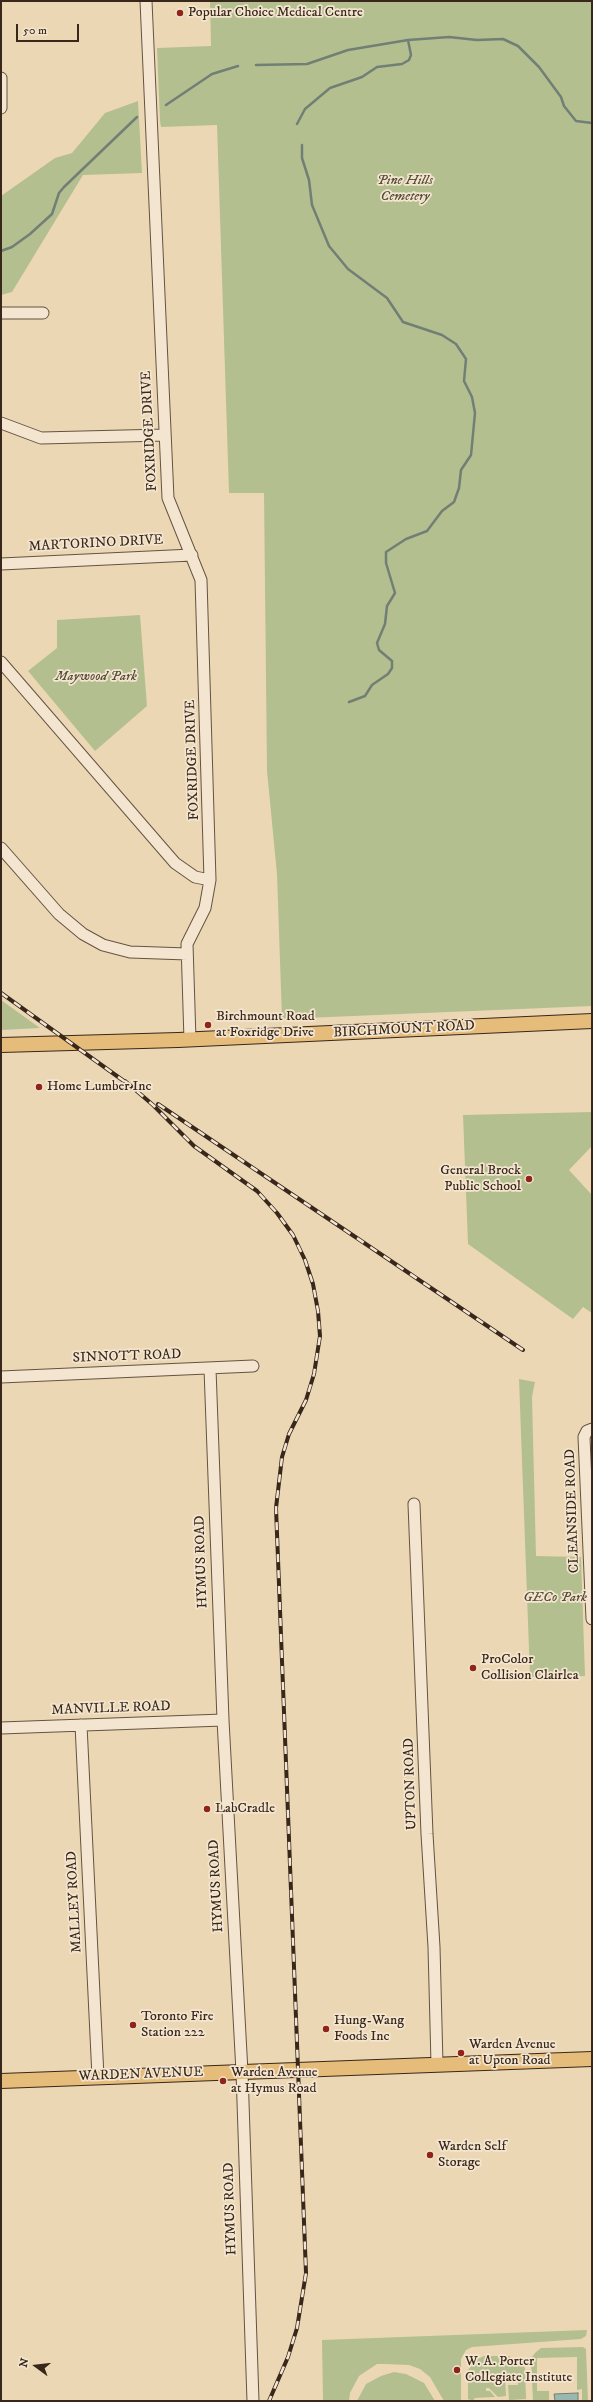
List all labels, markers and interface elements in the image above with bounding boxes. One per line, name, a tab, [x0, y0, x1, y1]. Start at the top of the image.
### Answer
place label: Popular Choice Medical Centre	[188, 5, 363, 21]
marker: Popular Choice Medical Centre	[175, 8, 185, 18]
scale bar	[18, 16, 81, 42]
text: 50 m	[23, 23, 47, 38]
park label: Pine Hills Cemetery	[377, 173, 433, 206]
street label: FOXRIDGE DRIVE	[138, 370, 162, 492]
street label: MARTORINO DRIVE	[28, 532, 164, 556]
park label: Maywood Park	[55, 669, 137, 685]
street label: FOXRIDGE DRIVE	[182, 699, 204, 821]
place label: Birchmount Road at Foxridge Drive	[216, 1009, 315, 1042]
street label: BIRCHMOUNT ROAD	[333, 1018, 475, 1042]
marker: Birchmount Road at Foxridge Drive	[203, 1020, 213, 1030]
place label: Home Lumber Inc	[47, 1079, 152, 1095]
marker: Home Lumber Inc	[34, 1082, 44, 1092]
place label: General Brock Public School	[440, 1163, 521, 1196]
marker: General Brock Public School	[524, 1174, 534, 1184]
street label: SINNOTT ROAD	[72, 1347, 182, 1367]
street label: CLEANSIDE ROAD	[562, 1449, 584, 1573]
street label: HYMUS ROAD	[192, 1515, 212, 1609]
park label: GECo Park	[523, 1590, 587, 1606]
place label: ProColor Collision Clairlea	[481, 1652, 579, 1684]
marker: ProColor Collision Clairlea	[468, 1663, 478, 1673]
street label: MANVILLE ROAD	[51, 1699, 171, 1719]
street label: UPTON ROAD	[401, 1738, 421, 1830]
place label: LabCradle	[215, 1801, 275, 1817]
marker: LabCradle	[202, 1804, 212, 1814]
street label: HYMUS ROAD	[206, 1839, 228, 1933]
street label: MALLEY ROAD	[64, 1851, 86, 1953]
place label: Toronto Fire Station 222	[141, 2009, 214, 2042]
place label: Hung-Wang Foods Inc	[334, 2013, 404, 2046]
marker: Toronto Fire Station 222	[128, 2020, 138, 2030]
marker: Hung-Wang Foods Inc	[321, 2024, 331, 2034]
place label: Warden Avenue at Upton Road	[469, 2037, 556, 2070]
marker: Warden Avenue at Upton Road	[456, 2048, 466, 2058]
street label: WARDEN AVENUE	[78, 2064, 204, 2086]
place label: Warden Avenue at Hymus Road	[231, 2065, 318, 2098]
marker: Warden Avenue at Hymus Road	[218, 2076, 228, 2086]
place label: Warden Self Storage	[438, 2139, 506, 2172]
marker: Warden Self Storage	[425, 2150, 435, 2160]
street label: HYMUS ROAD	[221, 2162, 241, 2256]
north arrow	[16, 2346, 56, 2386]
place label: W. A. Porter Collegiate Institute	[465, 2354, 572, 2386]
text: N	[16, 2357, 32, 2369]
marker: W. A. Porter Collegiate Institute	[452, 2365, 462, 2375]

